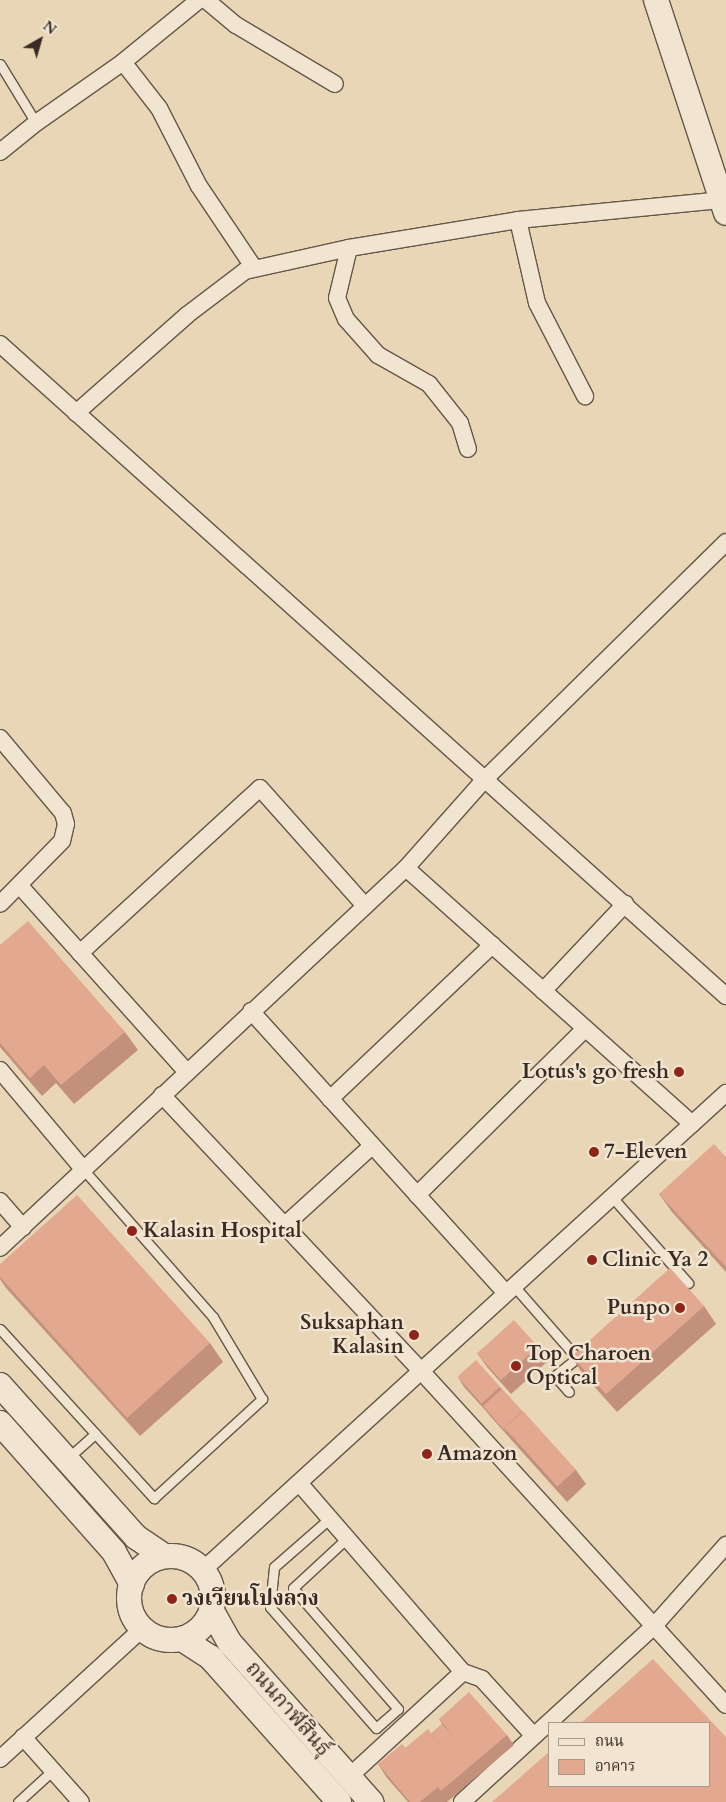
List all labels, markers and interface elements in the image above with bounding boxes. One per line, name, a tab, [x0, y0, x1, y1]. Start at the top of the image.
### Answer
north arrow	[15, 15, 65, 65]
text: N	[39, 17, 60, 39]
place label: Lotus's go fresh	[522, 1059, 669, 1085]
marker: Lotus's go fresh	[673, 1066, 685, 1078]
place label: 7-Eleven	[604, 1139, 688, 1165]
marker: 7-Eleven	[588, 1146, 600, 1158]
place label: Kalasin Hospital	[143, 1218, 302, 1244]
marker: Kalasin Hospital	[125, 1224, 139, 1238]
place label: Clinic Ya 2	[602, 1247, 708, 1273]
marker: Clinic Ya 2	[586, 1254, 598, 1266]
place label: Punpo	[607, 1295, 670, 1321]
marker: Punpo	[674, 1302, 686, 1314]
place label: Suksaphan Kalasin	[300, 1310, 404, 1360]
marker: Suksaphan Kalasin	[408, 1329, 420, 1341]
place label: Top Charoen Optical	[526, 1341, 651, 1391]
marker: Top Charoen Optical	[510, 1360, 522, 1372]
place label: Amazon	[437, 1441, 518, 1467]
marker: Amazon	[421, 1448, 433, 1460]
place label: วงเวียนโปงลาง	[182, 1586, 319, 1612]
marker: วงเวียนโปงลาง	[166, 1593, 178, 1605]
street label: ถนนกาฬสินธุ์	[240, 1656, 336, 1762]
legend	[548, 1722, 711, 1787]
text: ถนน	[595, 1731, 624, 1751]
text: อาคาร	[595, 1756, 635, 1776]

